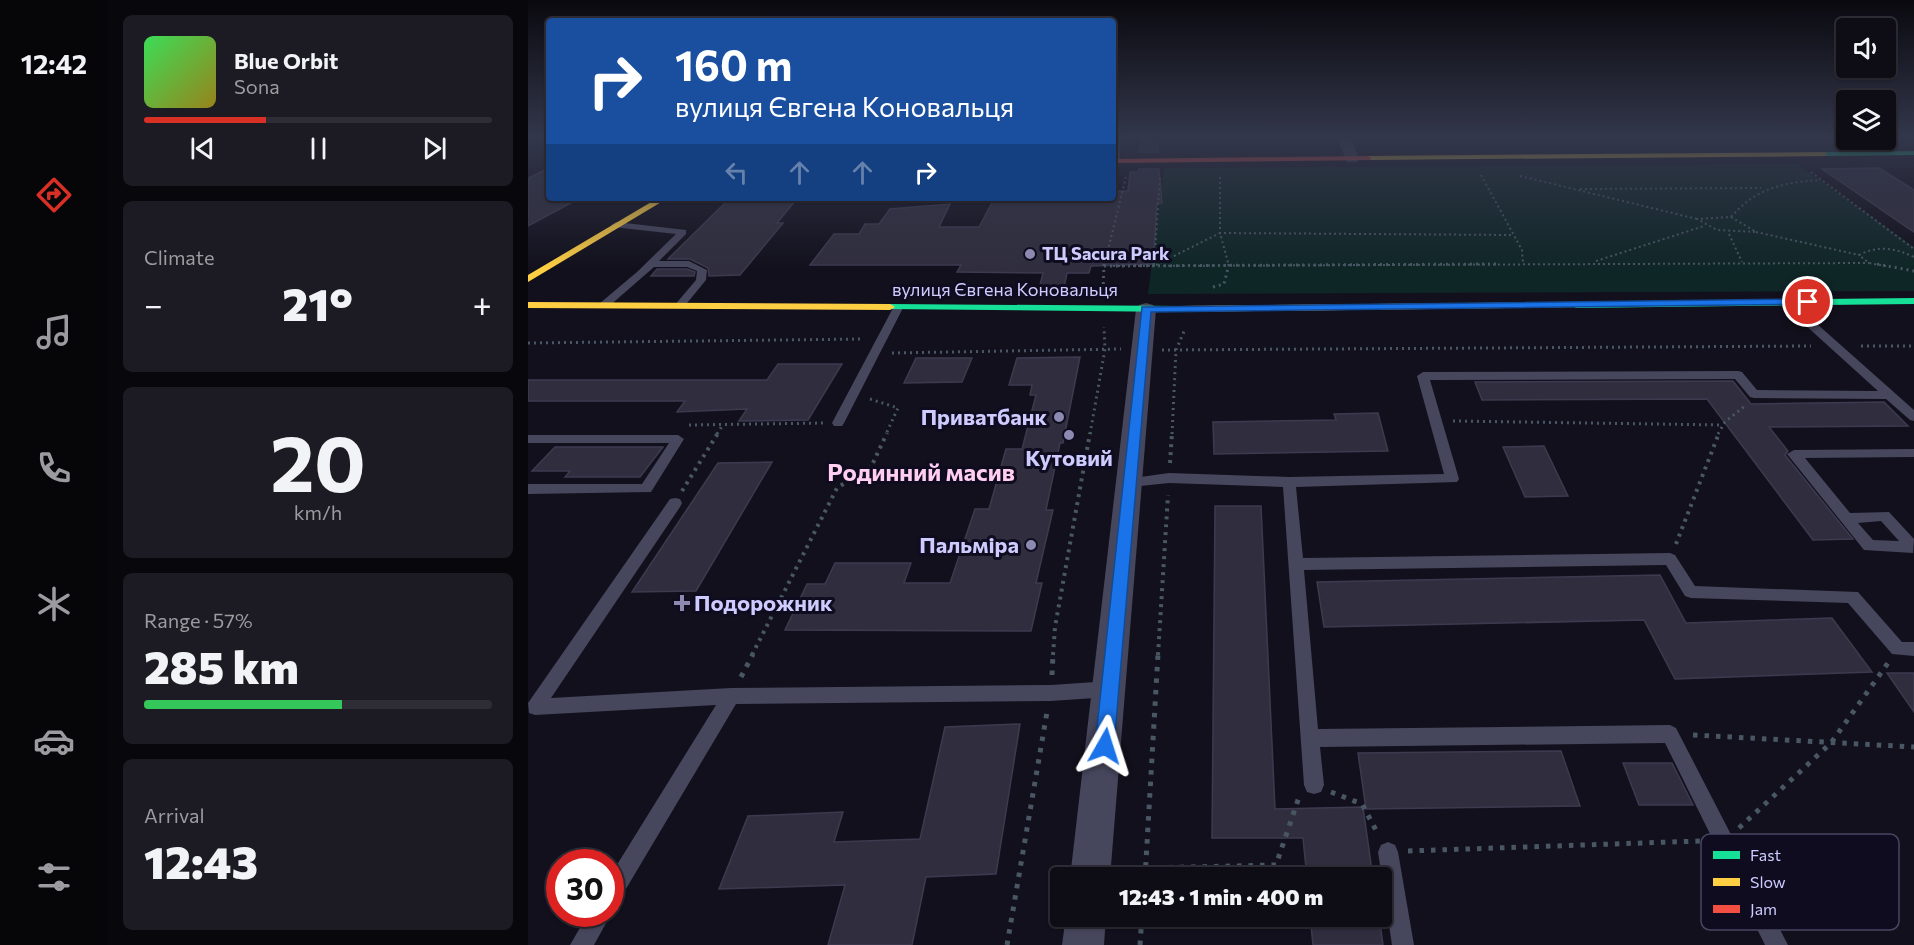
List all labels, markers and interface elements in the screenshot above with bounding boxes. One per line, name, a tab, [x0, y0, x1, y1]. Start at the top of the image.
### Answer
map controls	[1836, 18, 1896, 150]
button: sound	[1836, 18, 1896, 78]
text: 160 m	[675, 38, 793, 90]
icon: right	[576, 42, 654, 120]
text: 12:42	[21, 47, 87, 80]
text: Blue Orbit	[234, 47, 338, 74]
text: Sona	[234, 74, 280, 98]
text: вулиця Євгена Коновальця	[675, 90, 1014, 123]
button: layers	[1836, 90, 1896, 150]
icon: previous	[186, 132, 219, 165]
icon: pause	[302, 132, 335, 165]
icon: next	[418, 132, 451, 165]
icon: left	[720, 156, 753, 189]
icon: ahead	[783, 156, 816, 189]
icon: ahead	[846, 156, 879, 189]
icon: right	[909, 156, 942, 189]
icon: directions	[33, 174, 75, 216]
place label: ТЦ Sacura Park	[1042, 242, 1170, 264]
text: Climate	[144, 245, 214, 269]
marker: ТЦ Sacura Park	[1023, 247, 1037, 261]
text: 21°	[282, 275, 353, 330]
pin	[1782, 276, 1833, 327]
street label: вулиця Євгена Коновальця	[892, 278, 1118, 300]
text: −	[144, 283, 163, 324]
text: +	[473, 283, 492, 324]
icon: arrive	[1791, 285, 1824, 318]
icon: music	[33, 311, 75, 353]
place label: Приватбанк	[921, 403, 1047, 430]
marker: Приватбанк	[1052, 410, 1066, 424]
text: 20	[270, 413, 366, 508]
marker: Кутовий	[1062, 428, 1076, 442]
place label: Кутовий	[1025, 444, 1113, 471]
icon: phone	[33, 447, 75, 489]
district label: Родинний масив	[827, 457, 1015, 486]
text: km/h	[294, 500, 342, 524]
place label: Пальміра	[919, 531, 1019, 558]
marker: Пальміра	[1024, 538, 1038, 552]
icon: climate	[33, 583, 75, 625]
place label: Подорожник	[694, 589, 833, 616]
marker: Подорожник	[675, 596, 689, 610]
text: Range · 57%	[144, 608, 253, 632]
text: 285 km	[144, 638, 299, 693]
position arrow	[1073, 714, 1137, 778]
icon: car	[33, 720, 75, 762]
text: Arrival	[144, 803, 205, 827]
text: 12:43	[144, 833, 258, 888]
legend	[1701, 834, 1899, 930]
text: Fast	[1750, 845, 1781, 864]
speed limit sign: 30	[546, 849, 624, 927]
icon: filters	[33, 856, 75, 898]
text: Slow	[1750, 872, 1786, 891]
text: 12:43 · 1 min · 400 m	[1119, 883, 1323, 910]
text: Jam	[1750, 899, 1777, 918]

